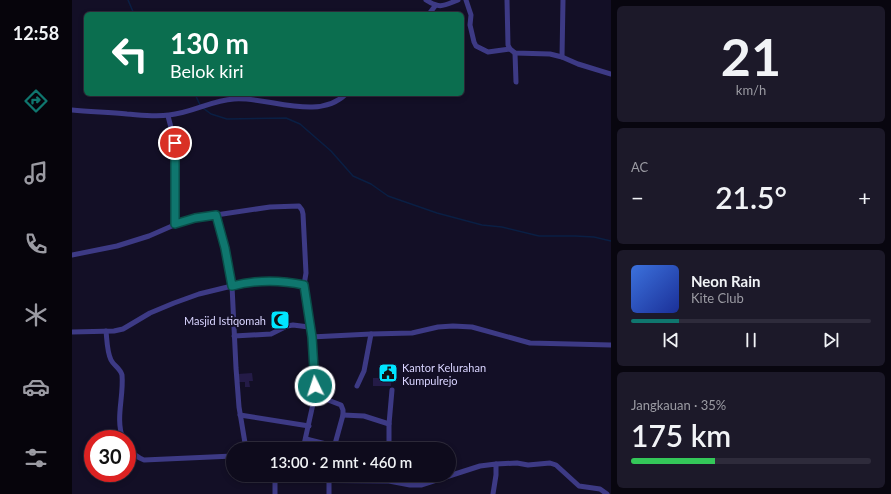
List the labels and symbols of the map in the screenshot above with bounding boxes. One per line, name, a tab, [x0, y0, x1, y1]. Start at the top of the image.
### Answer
pin	[158, 126, 192, 160]
mosque icon: Masjid Istiqomah	[269, 309, 291, 331]
place label: Masjid Istiqomah	[184, 314, 266, 327]
place label: Kantor Kelurahan Kumpulrejo	[402, 361, 486, 387]
public building icon: Kantor Kelurahan Kumpulrejo	[377, 362, 399, 384]
position arrow	[294, 365, 336, 407]
speed limit sign: 30	[84, 430, 136, 482]

